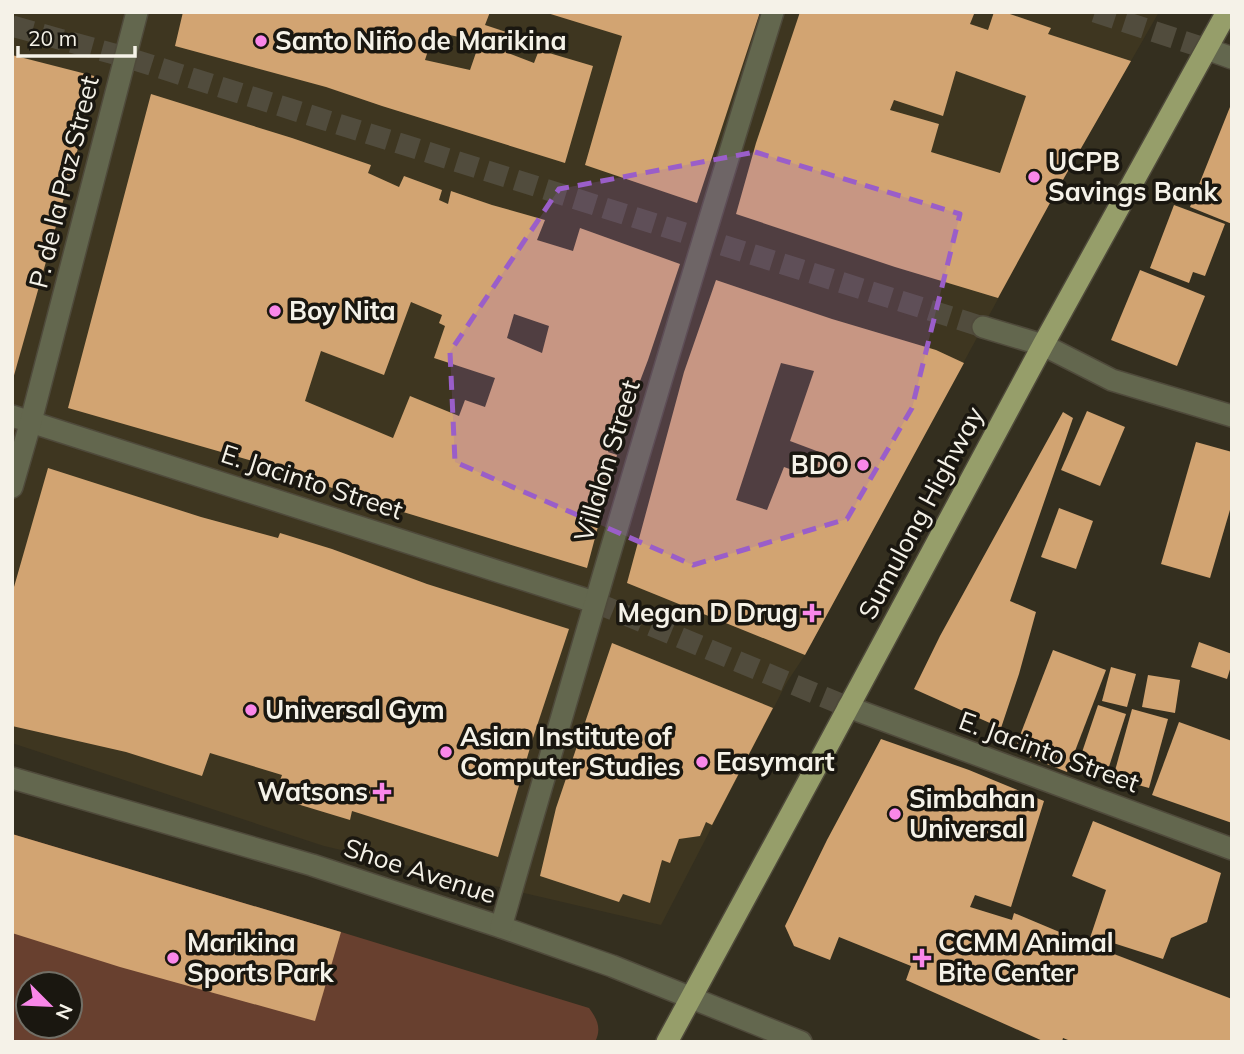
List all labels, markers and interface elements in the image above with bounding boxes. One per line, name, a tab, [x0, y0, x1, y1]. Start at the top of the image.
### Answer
scale bar	[18, 14, 135, 58]
place label: Santo Niño de Marikina	[275, 24, 567, 57]
text: 20 m	[28, 25, 77, 51]
marker: Santo Niño de Marikina	[253, 33, 269, 49]
street label: P. de la Paz Street	[21, 72, 106, 291]
place label: UCPB Savings Bank	[1048, 145, 1218, 208]
marker: UCPB Savings Bank	[1026, 169, 1042, 185]
place label: Boy Nita	[289, 294, 396, 327]
marker: Boy Nita	[267, 303, 283, 319]
street label: Villalon Street	[566, 376, 647, 546]
street label: Sumulong Highway	[851, 401, 991, 625]
street label: E. Jacinto Street	[217, 437, 407, 526]
place label: BDO	[791, 448, 849, 481]
marker: BDO	[855, 457, 871, 473]
place label: Megan D Drug	[617, 596, 798, 629]
marker: Megan D Drug	[804, 605, 820, 621]
place label: Universal Gym	[265, 693, 445, 726]
marker: Universal Gym	[243, 702, 259, 718]
street label: E. Jacinto Street	[955, 704, 1144, 799]
place label: Asian Institute of Computer Studies	[460, 720, 681, 783]
marker: Asian Institute of Computer Studies	[438, 744, 454, 760]
place label: Easymart	[716, 745, 835, 778]
marker: Easymart	[694, 754, 710, 770]
place label: Watsons	[257, 775, 368, 808]
place label: Simbahan Universal	[909, 782, 1036, 845]
marker: Watsons	[374, 784, 390, 800]
marker: Simbahan Universal	[887, 806, 903, 822]
street label: Shoe Avenue	[340, 830, 500, 911]
place label: Marikina Sports Park	[187, 926, 334, 989]
place label: CCMM Animal Bite Center	[938, 926, 1114, 989]
marker: CCMM Animal Bite Center	[912, 948, 932, 968]
marker: Marikina Sports Park	[165, 950, 181, 966]
north arrow	[14, 970, 84, 1040]
text: N	[51, 1000, 78, 1023]

